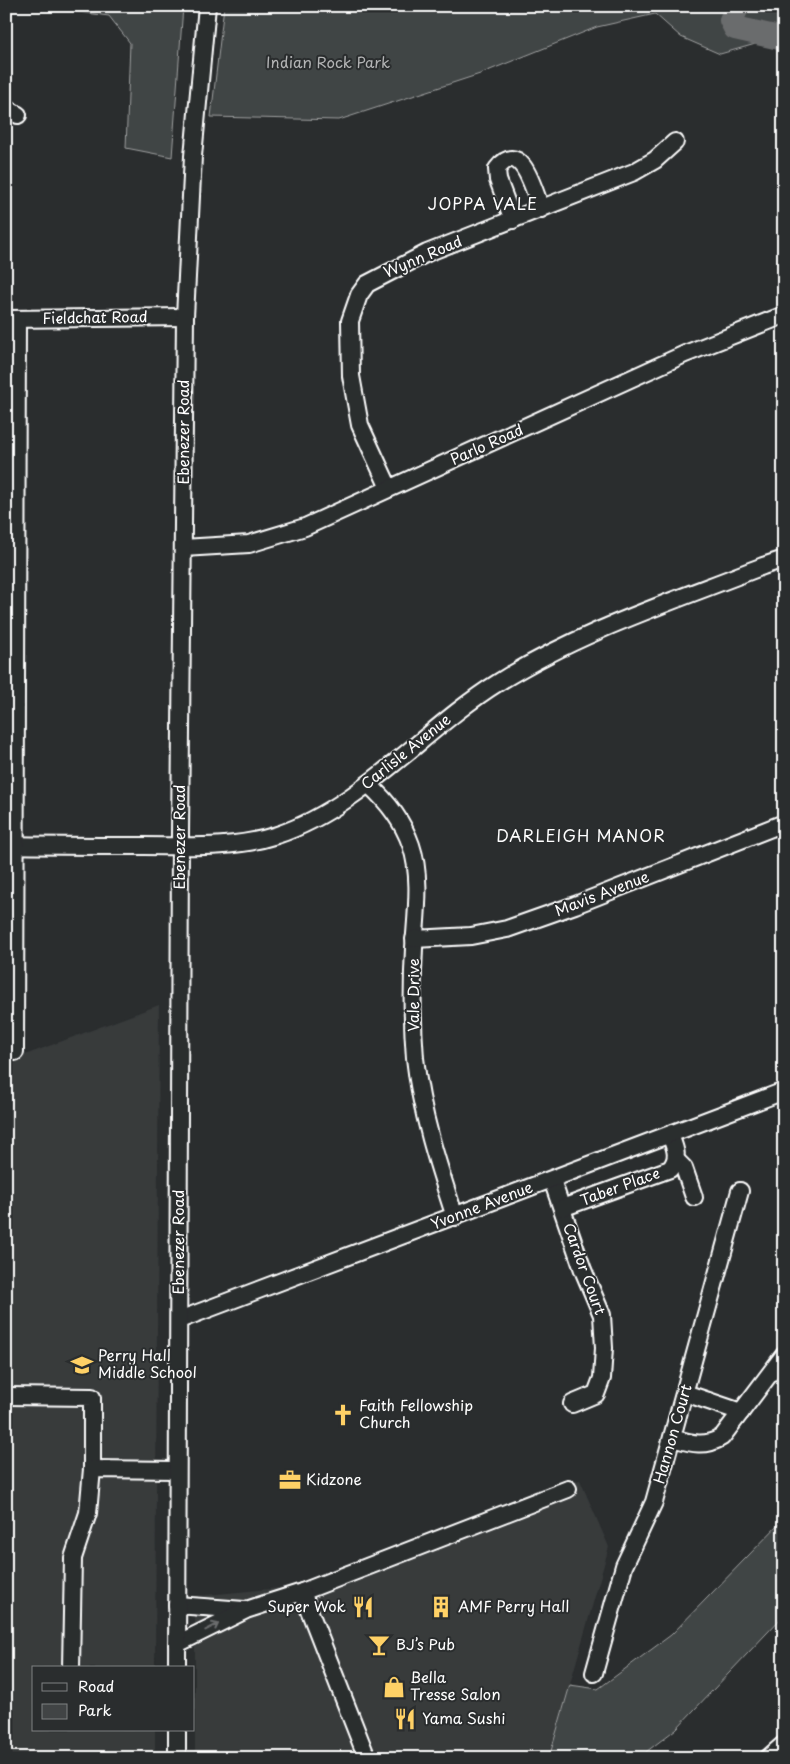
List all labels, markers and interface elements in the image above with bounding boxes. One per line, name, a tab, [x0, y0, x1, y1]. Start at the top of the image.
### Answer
park label: Indian Rock Park	[266, 50, 390, 73]
district label: JOPPA VALE	[428, 191, 538, 215]
street label: Wynn Road	[379, 229, 465, 283]
street label: Fieldchat Road	[42, 304, 148, 329]
street label: Ebenezer Road	[171, 379, 194, 485]
street label: Parlo Road	[446, 417, 527, 470]
street label: Carlisle Avenue	[355, 707, 455, 794]
street label: Ebenezer Road	[167, 784, 190, 890]
district label: DARLEIGH MANOR	[496, 823, 666, 847]
street label: Mavis Avenue	[551, 864, 652, 921]
street label: Vale Drive	[401, 958, 424, 1032]
street label: Taber Place	[577, 1161, 662, 1211]
street label: Yvonne Avenue	[427, 1175, 536, 1235]
street label: Ebenezer Road	[166, 1189, 189, 1295]
street label: Cardor Court	[558, 1219, 613, 1318]
place label: Perry Hall Middle School	[98, 1343, 197, 1383]
school or university icon: Perry Hall Middle School	[69, 1352, 95, 1378]
street label: Hannon Court	[646, 1381, 697, 1486]
place label: Faith Fellowship Church	[359, 1393, 473, 1433]
church icon: Faith Fellowship Church	[330, 1402, 356, 1428]
office icon: Kidzone	[277, 1467, 303, 1493]
place label: Kidzone	[306, 1467, 362, 1490]
place label: Super Wok	[268, 1594, 347, 1617]
restaurant icon: Super Wok	[350, 1594, 376, 1620]
building icon: AMF Perry Hall	[428, 1594, 454, 1620]
place label: AMF Perry Hall	[458, 1594, 569, 1617]
one-way arrow	[204, 1622, 219, 1632]
bar icon: BJ’s Pub	[366, 1632, 392, 1658]
place label: BJ’s Pub	[396, 1632, 455, 1655]
place label: Bella Tresse Salon	[410, 1665, 501, 1705]
legend	[32, 1666, 195, 1732]
text: Road	[78, 1674, 114, 1697]
shop icon: Bella Tresse Salon	[381, 1674, 407, 1700]
text: Park	[78, 1698, 112, 1721]
restaurant icon: Yama Sushi	[392, 1706, 418, 1732]
place label: Yama Sushi	[422, 1706, 505, 1729]

